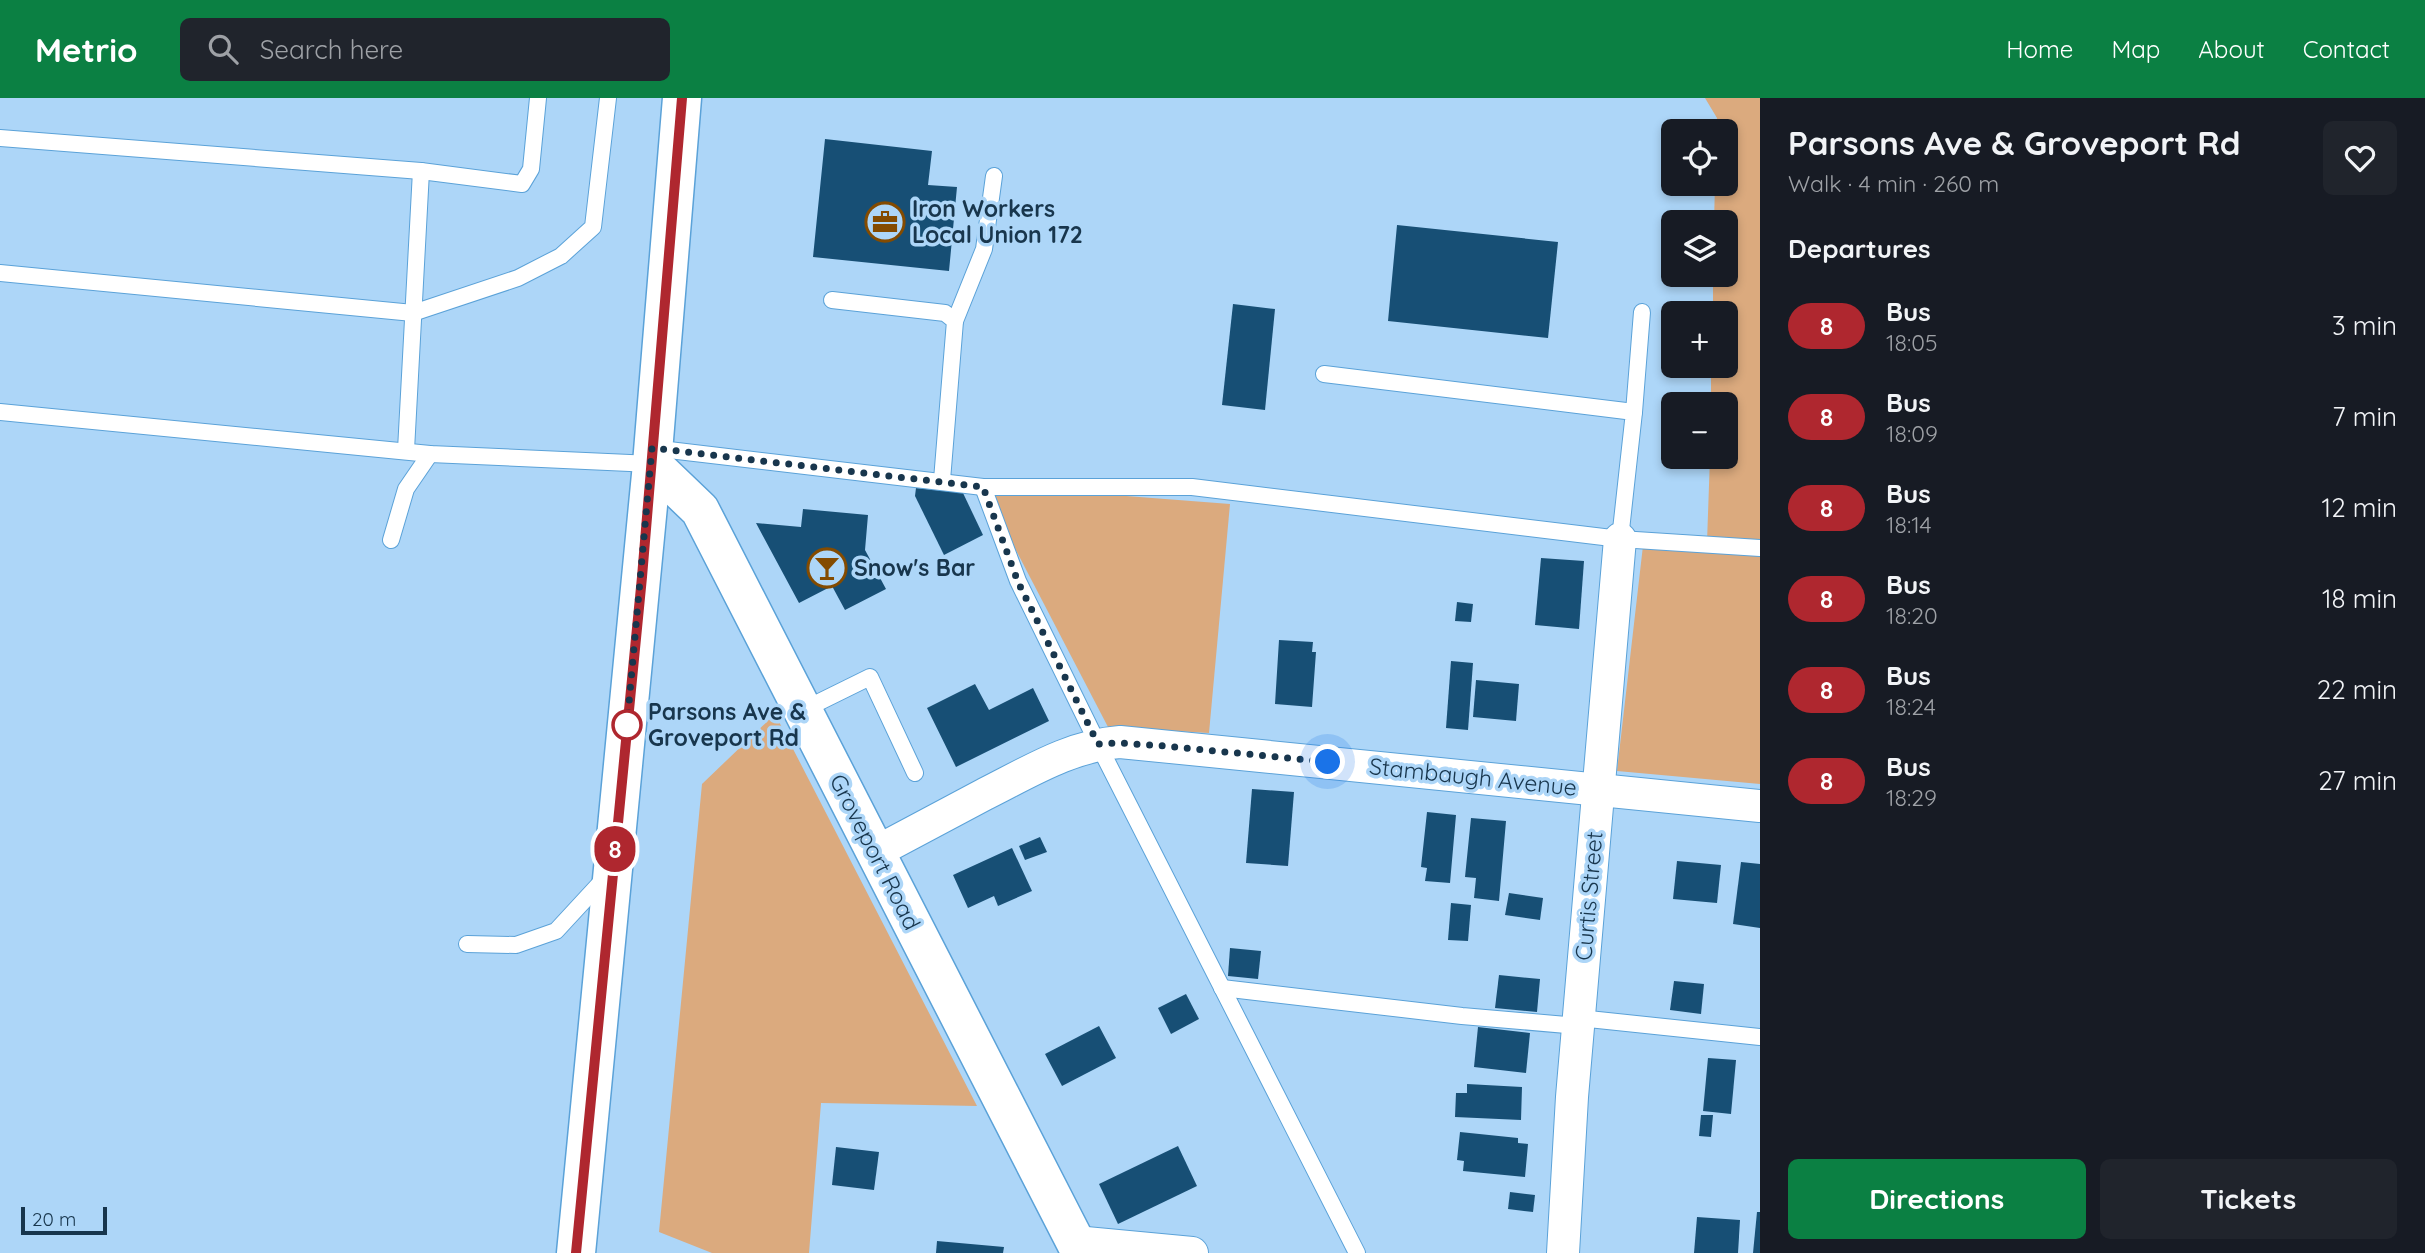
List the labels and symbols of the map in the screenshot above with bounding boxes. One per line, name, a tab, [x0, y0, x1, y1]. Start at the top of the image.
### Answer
place label: Iron Workers Local Union 172	[912, 194, 1083, 249]
office icon: Iron Workers Local Union 172	[864, 201, 906, 243]
bar icon: Snow's Bar	[806, 547, 848, 589]
place label: Snow's Bar	[854, 553, 975, 582]
place label: Parsons Ave & Groveport Rd	[648, 697, 806, 752]
marker: Parsons Ave & Groveport Rd	[612, 710, 642, 740]
your location	[1310, 744, 1345, 779]
street label: Stambaugh Avenue	[1368, 751, 1578, 802]
street label: Groveport Road	[824, 769, 927, 935]
line badge: 8	[592, 826, 638, 872]
street label: Curtis Street	[1568, 830, 1609, 962]
scale bar	[21, 1204, 107, 1236]

